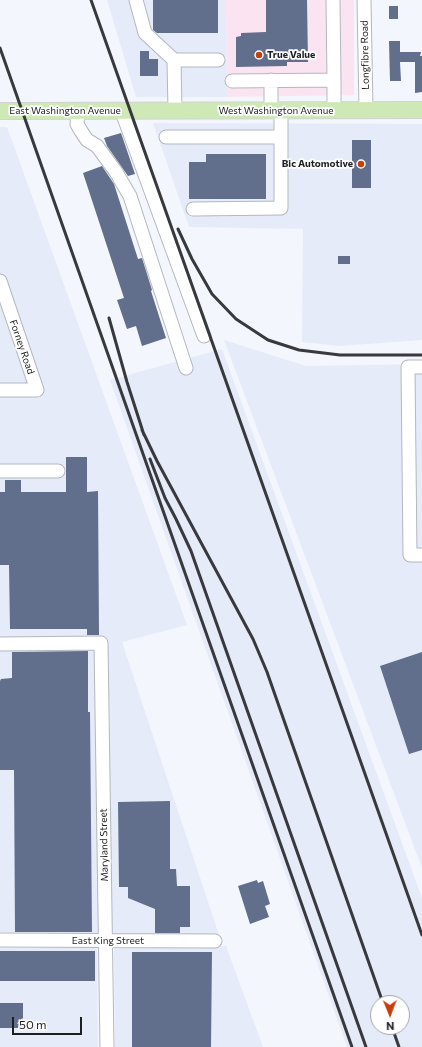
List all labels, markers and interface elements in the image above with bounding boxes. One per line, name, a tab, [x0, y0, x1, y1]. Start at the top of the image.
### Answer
street label: Longfibre Road	[358, 20, 372, 90]
place label: True Value	[267, 49, 315, 61]
marker: True Value	[254, 50, 264, 60]
street label: East Washington Avenue	[9, 105, 121, 117]
street label: West Washington Avenue	[218, 105, 334, 117]
place label: Bic Automotive	[282, 158, 353, 170]
marker: Bic Automotive	[356, 159, 366, 169]
street label: Forney Road	[7, 318, 37, 376]
street label: Maryland Street	[97, 808, 111, 882]
street label: East King Street	[72, 935, 144, 947]
north arrow	[370, 995, 410, 1035]
scale bar	[14, 1009, 84, 1035]
text: 50 m	[19, 1017, 47, 1031]
text: N	[386, 1020, 394, 1033]

